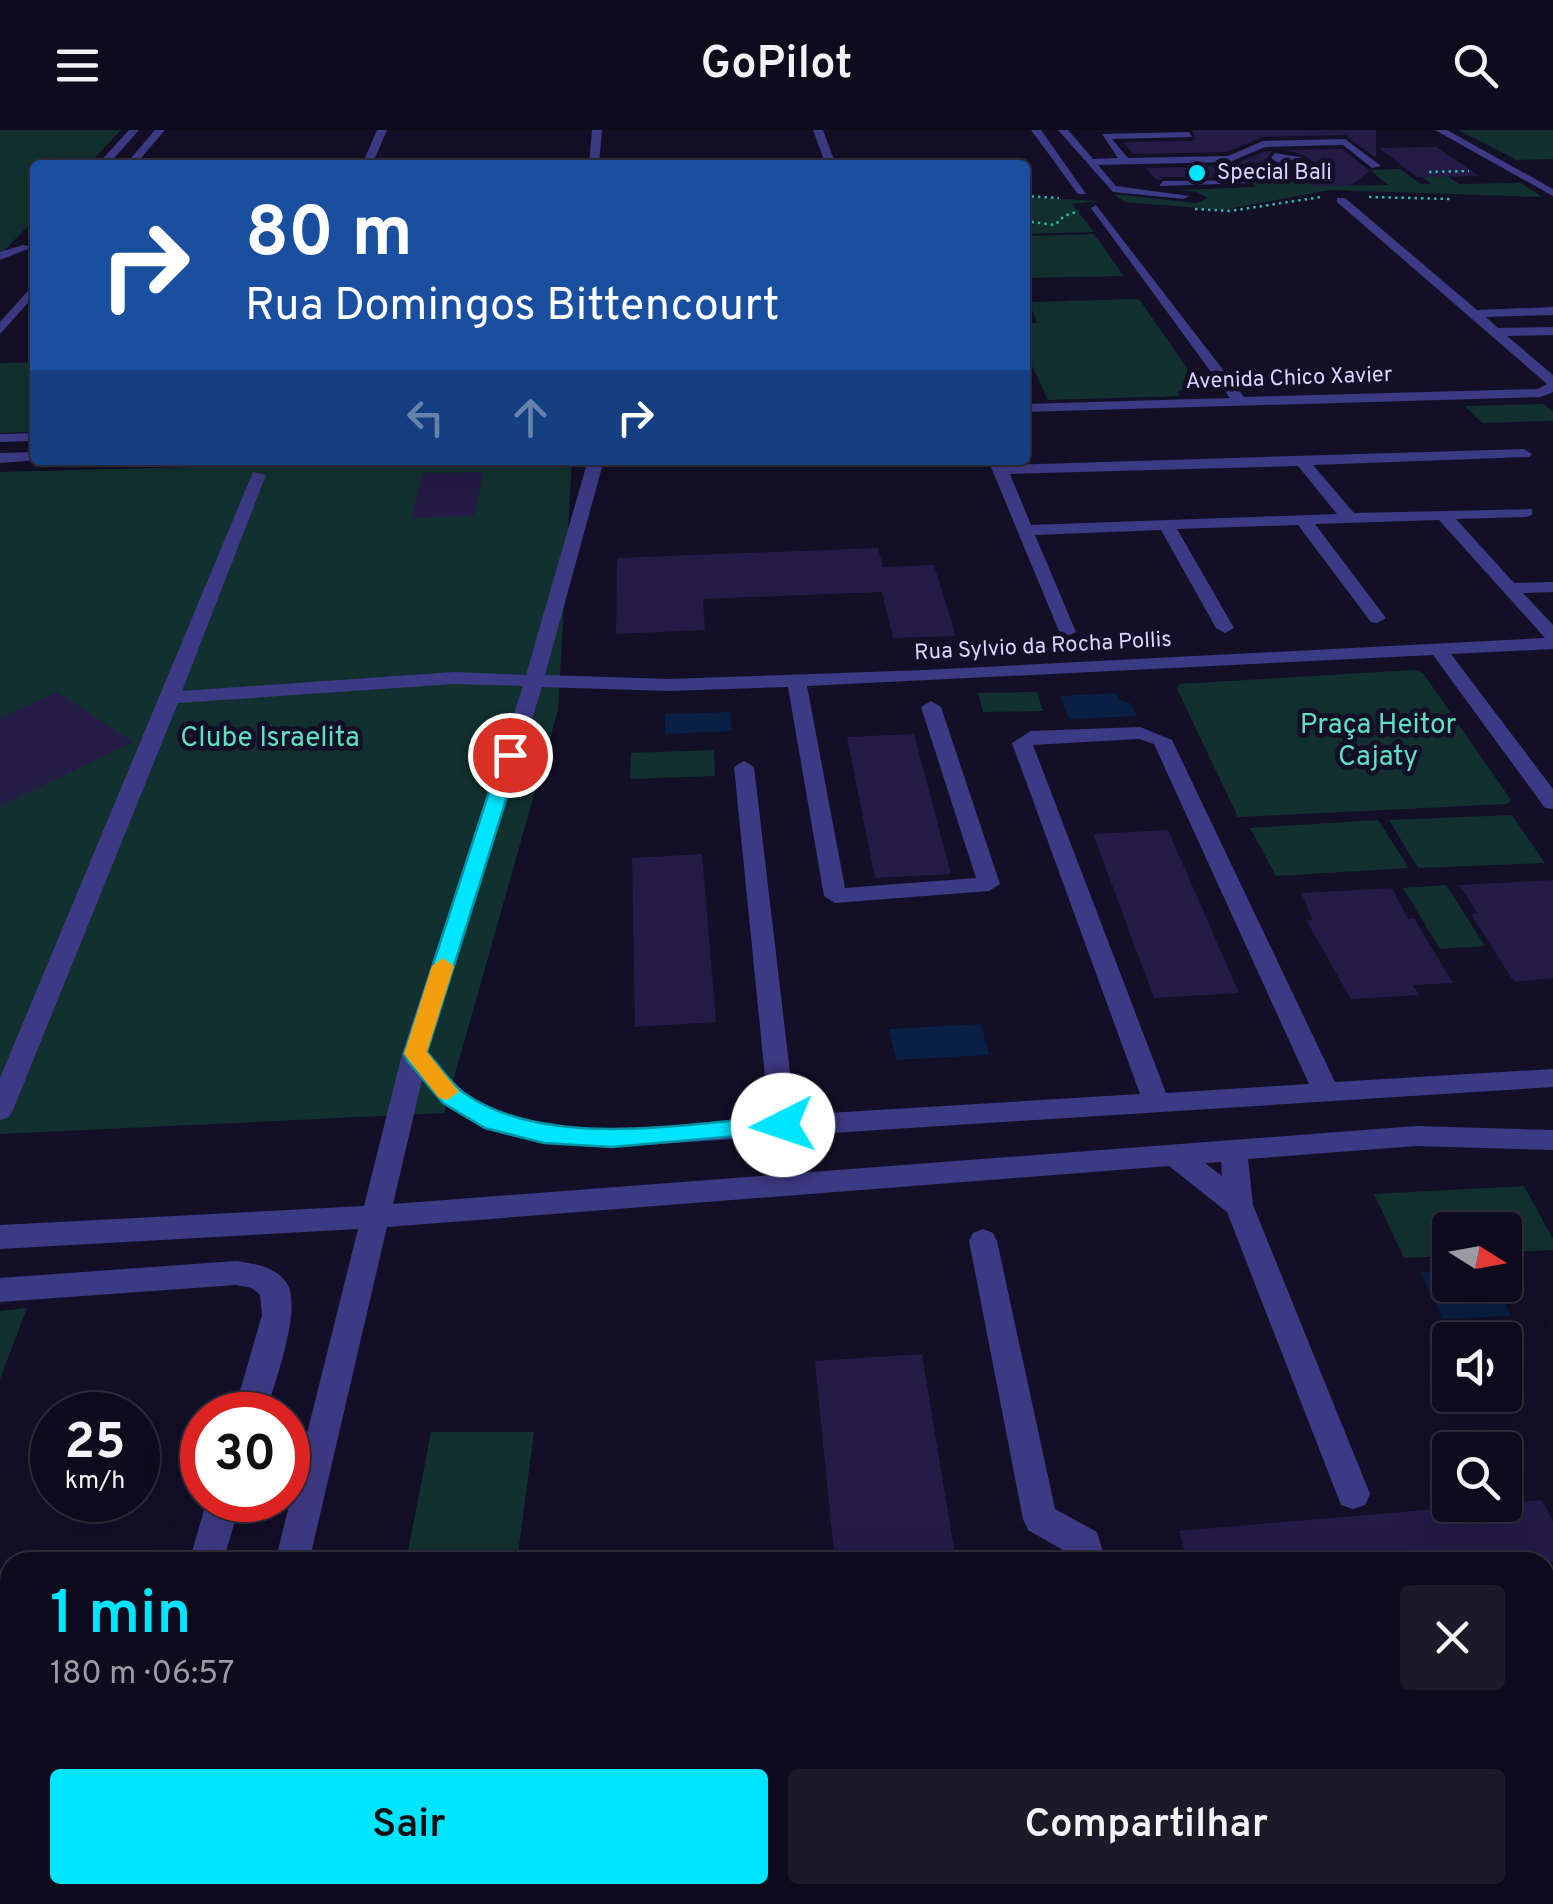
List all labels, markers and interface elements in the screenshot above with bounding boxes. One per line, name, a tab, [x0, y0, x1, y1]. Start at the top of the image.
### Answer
text: GoPilot	[700, 37, 853, 94]
icon: menu	[50, 38, 105, 93]
icon: search	[1448, 38, 1503, 93]
place label: Special Bali	[1217, 160, 1332, 187]
marker: Special Bali	[1186, 162, 1208, 184]
text: 80 m	[245, 192, 413, 281]
icon: right	[80, 200, 210, 330]
text: Rua Domingos Bittencourt	[245, 279, 780, 336]
street label: Avenida Chico Xavier	[1185, 362, 1393, 396]
icon: left	[398, 390, 453, 445]
icon: ahead	[503, 390, 558, 445]
icon: right	[608, 390, 663, 445]
street label: Rua Sylvio da Rocha Pollis	[914, 627, 1172, 667]
park label: Praça Heitor Cajaty	[1300, 708, 1456, 776]
pin	[468, 713, 553, 798]
park label: Clube Israelita	[180, 721, 360, 757]
icon: arrive	[483, 728, 538, 783]
position arrow	[731, 1073, 835, 1177]
north arrow	[1432, 1212, 1522, 1302]
map controls	[1432, 1212, 1522, 1522]
button: sound	[1432, 1322, 1522, 1412]
speed limit sign: 30	[180, 1392, 310, 1522]
text: 25	[64, 1413, 126, 1476]
button: search	[1432, 1432, 1522, 1522]
text: km/h	[65, 1466, 125, 1498]
text: 1 min	[50, 1579, 191, 1655]
button: close	[1400, 1585, 1505, 1690]
text: 180 m · 06:57	[50, 1655, 234, 1695]
button: Sair	[50, 1769, 768, 1884]
button: Compartilhar	[788, 1769, 1505, 1884]

